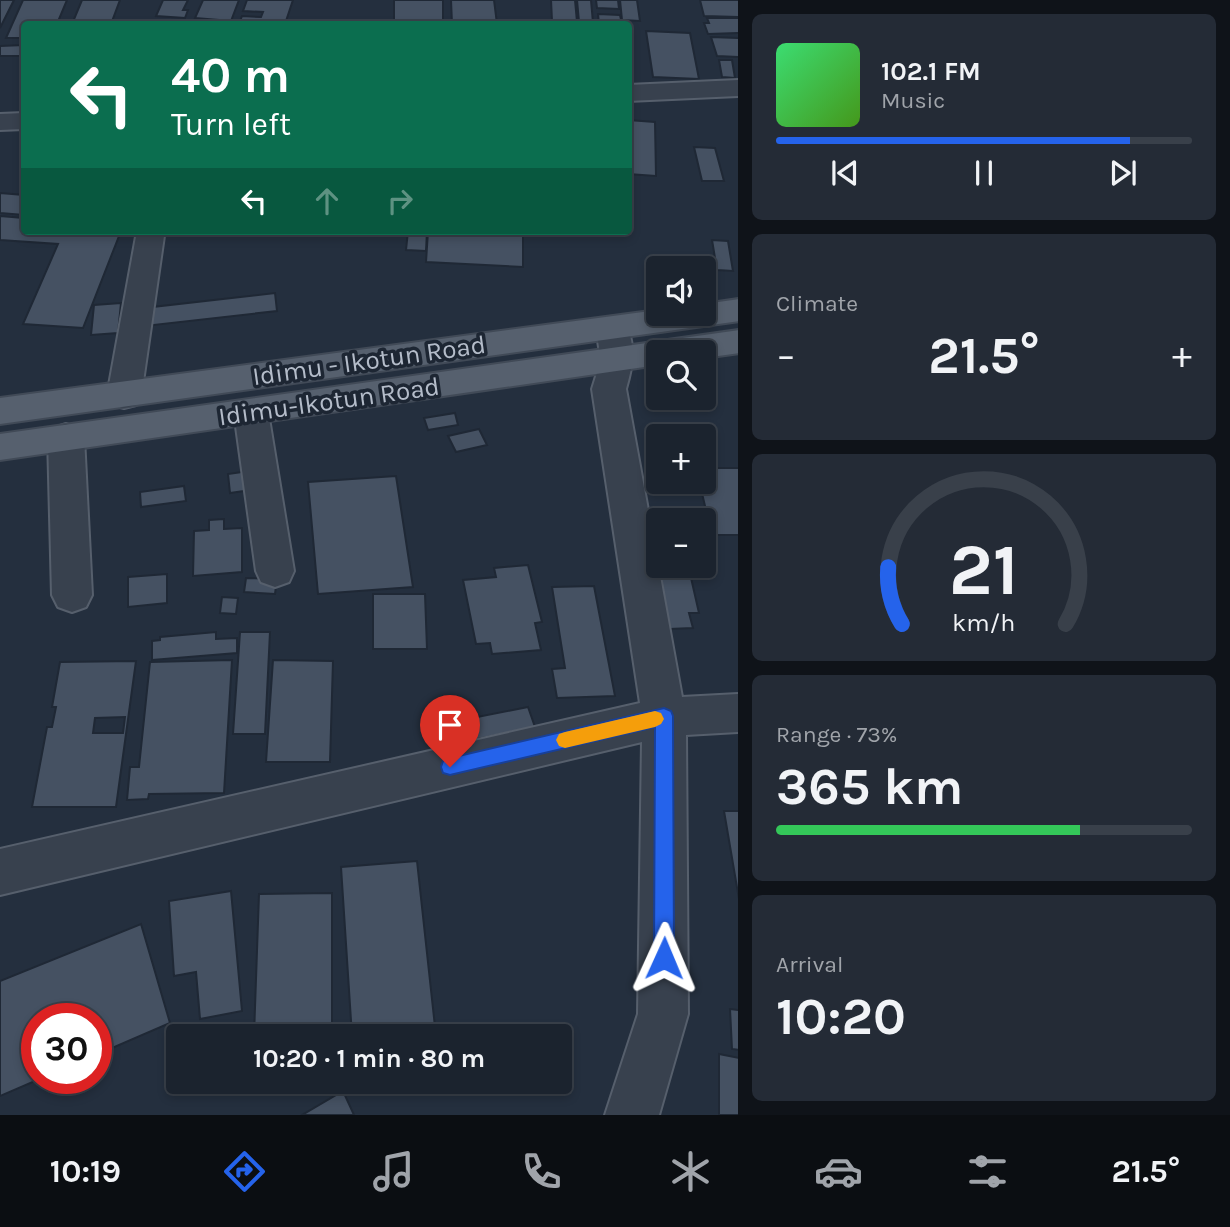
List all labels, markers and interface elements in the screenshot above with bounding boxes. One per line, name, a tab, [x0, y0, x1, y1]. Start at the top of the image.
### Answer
text: 40 m	[171, 47, 290, 104]
icon: left	[56, 49, 147, 140]
text: 102.1 FM	[881, 56, 981, 87]
text: Music	[881, 87, 945, 114]
text: Turn left	[171, 106, 291, 143]
icon: previous	[826, 154, 864, 192]
icon: pause	[965, 154, 1003, 192]
icon: next	[1104, 154, 1142, 192]
icon: left	[235, 182, 273, 220]
icon: ahead	[308, 182, 346, 220]
icon: right	[381, 182, 419, 220]
map controls	[646, 256, 716, 578]
button: sound	[646, 256, 716, 326]
text: Climate	[776, 290, 858, 317]
text: 21.5°	[928, 325, 1040, 386]
street label: Idimu - Ikotun Road	[250, 329, 488, 392]
text: −	[776, 333, 796, 378]
text: +	[1172, 333, 1192, 378]
button: search	[646, 340, 716, 410]
street label: Idimu-Ikotun Road	[217, 371, 442, 432]
button: +	[646, 424, 716, 494]
button: −	[646, 508, 716, 578]
text: 21	[949, 527, 1019, 612]
text: km/h	[952, 607, 1016, 636]
pin	[420, 695, 480, 767]
icon: arrive	[431, 706, 469, 744]
text: Range · 73%	[776, 721, 898, 748]
text: 365 km	[776, 756, 963, 817]
position arrow	[627, 921, 701, 995]
text: Arrival	[776, 951, 843, 978]
text: 10:20	[776, 986, 906, 1047]
speed limit sign: 30	[21, 1003, 112, 1094]
text: 10:20 · 1 min · 80 m	[253, 1043, 485, 1074]
icon: directions	[220, 1147, 269, 1196]
icon: music	[369, 1147, 418, 1196]
icon: phone	[517, 1147, 566, 1196]
icon: climate	[666, 1147, 715, 1196]
icon: car	[814, 1147, 863, 1196]
icon: filters	[963, 1147, 1012, 1196]
text: 10:19	[50, 1153, 121, 1190]
text: 21.5°	[1111, 1153, 1180, 1190]

